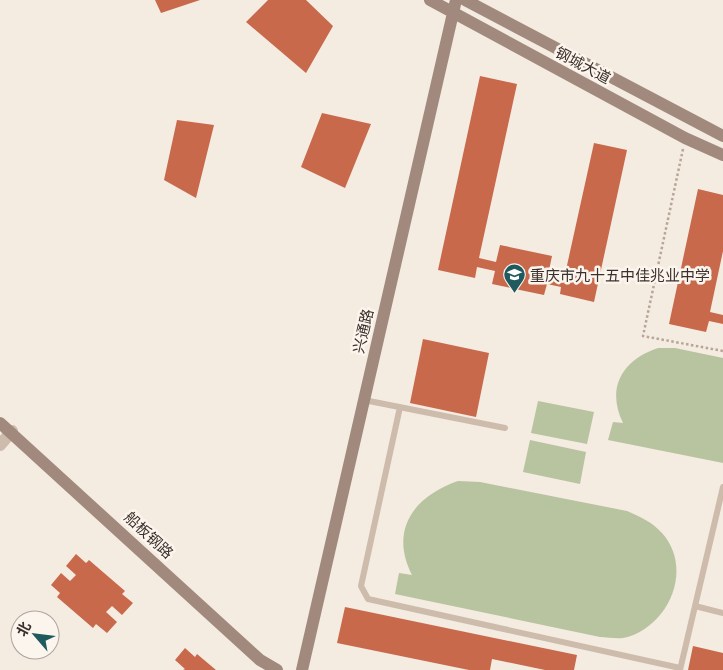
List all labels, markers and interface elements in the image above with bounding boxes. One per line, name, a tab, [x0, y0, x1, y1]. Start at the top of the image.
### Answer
street label: 钢城大道	[552, 43, 614, 87]
school or university icon: 重庆市九十五中佳兆业中学	[502, 263, 526, 294]
place label: 重庆市九十五中佳兆业中学	[530, 266, 710, 285]
street label: 兴通路	[349, 307, 377, 355]
street label: 船板钢路	[121, 508, 177, 562]
north arrow	[10, 610, 60, 660]
text: 北	[12, 618, 34, 639]

